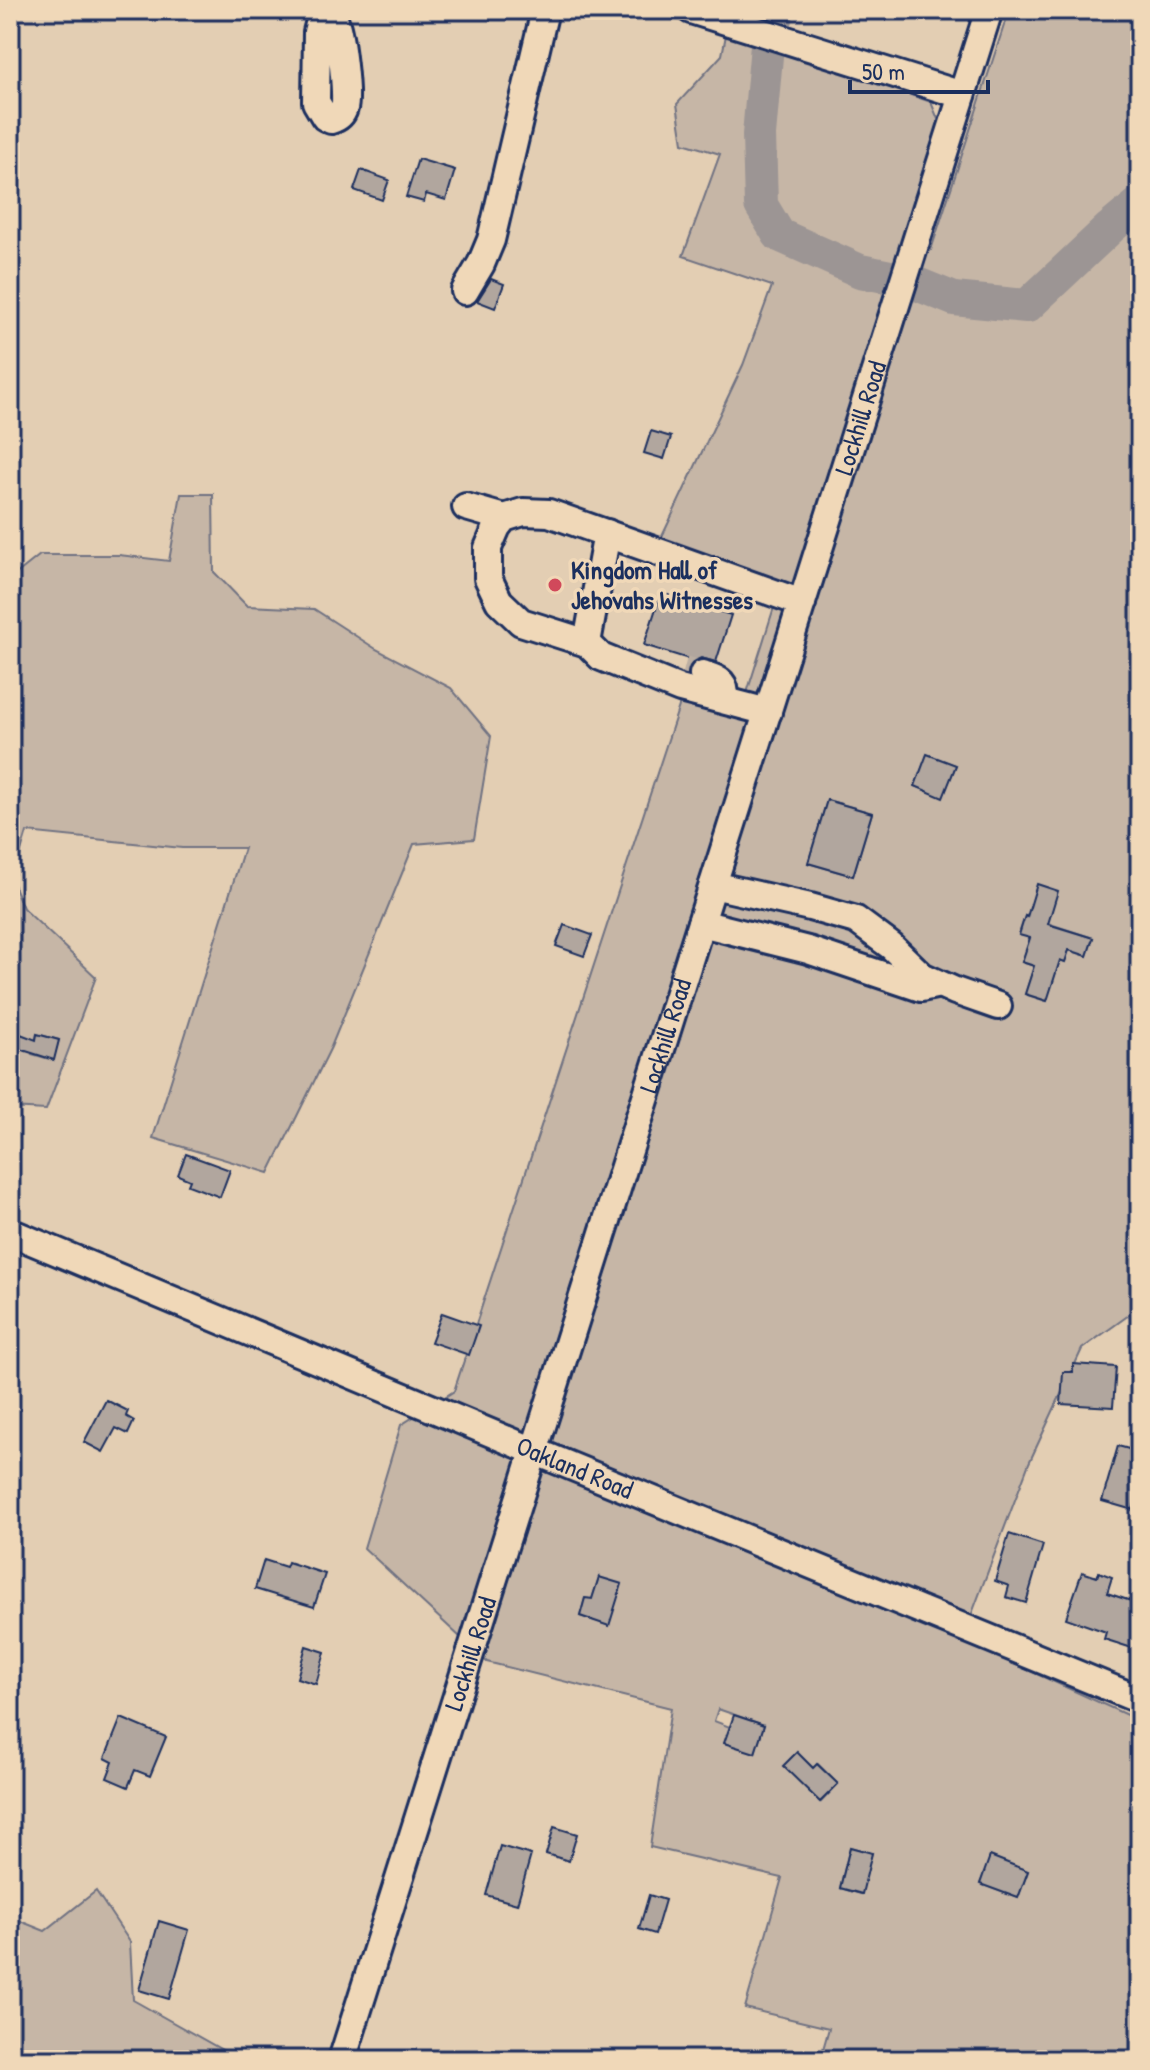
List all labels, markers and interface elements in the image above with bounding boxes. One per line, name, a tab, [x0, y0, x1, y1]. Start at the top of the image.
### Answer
scale bar	[850, 44, 988, 94]
text: 50 m	[862, 55, 905, 87]
street label: Lockhill Road	[825, 356, 894, 479]
place label: Kingdom Hall of Jehovahs Witnesses	[571, 552, 753, 617]
marker: Kingdom Hall of Jehovahs Witnesses	[546, 576, 564, 594]
street label: Lockhill Road	[630, 974, 699, 1097]
street label: Oakland Road	[511, 1428, 639, 1507]
street label: Lockhill Road	[435, 1592, 504, 1715]

